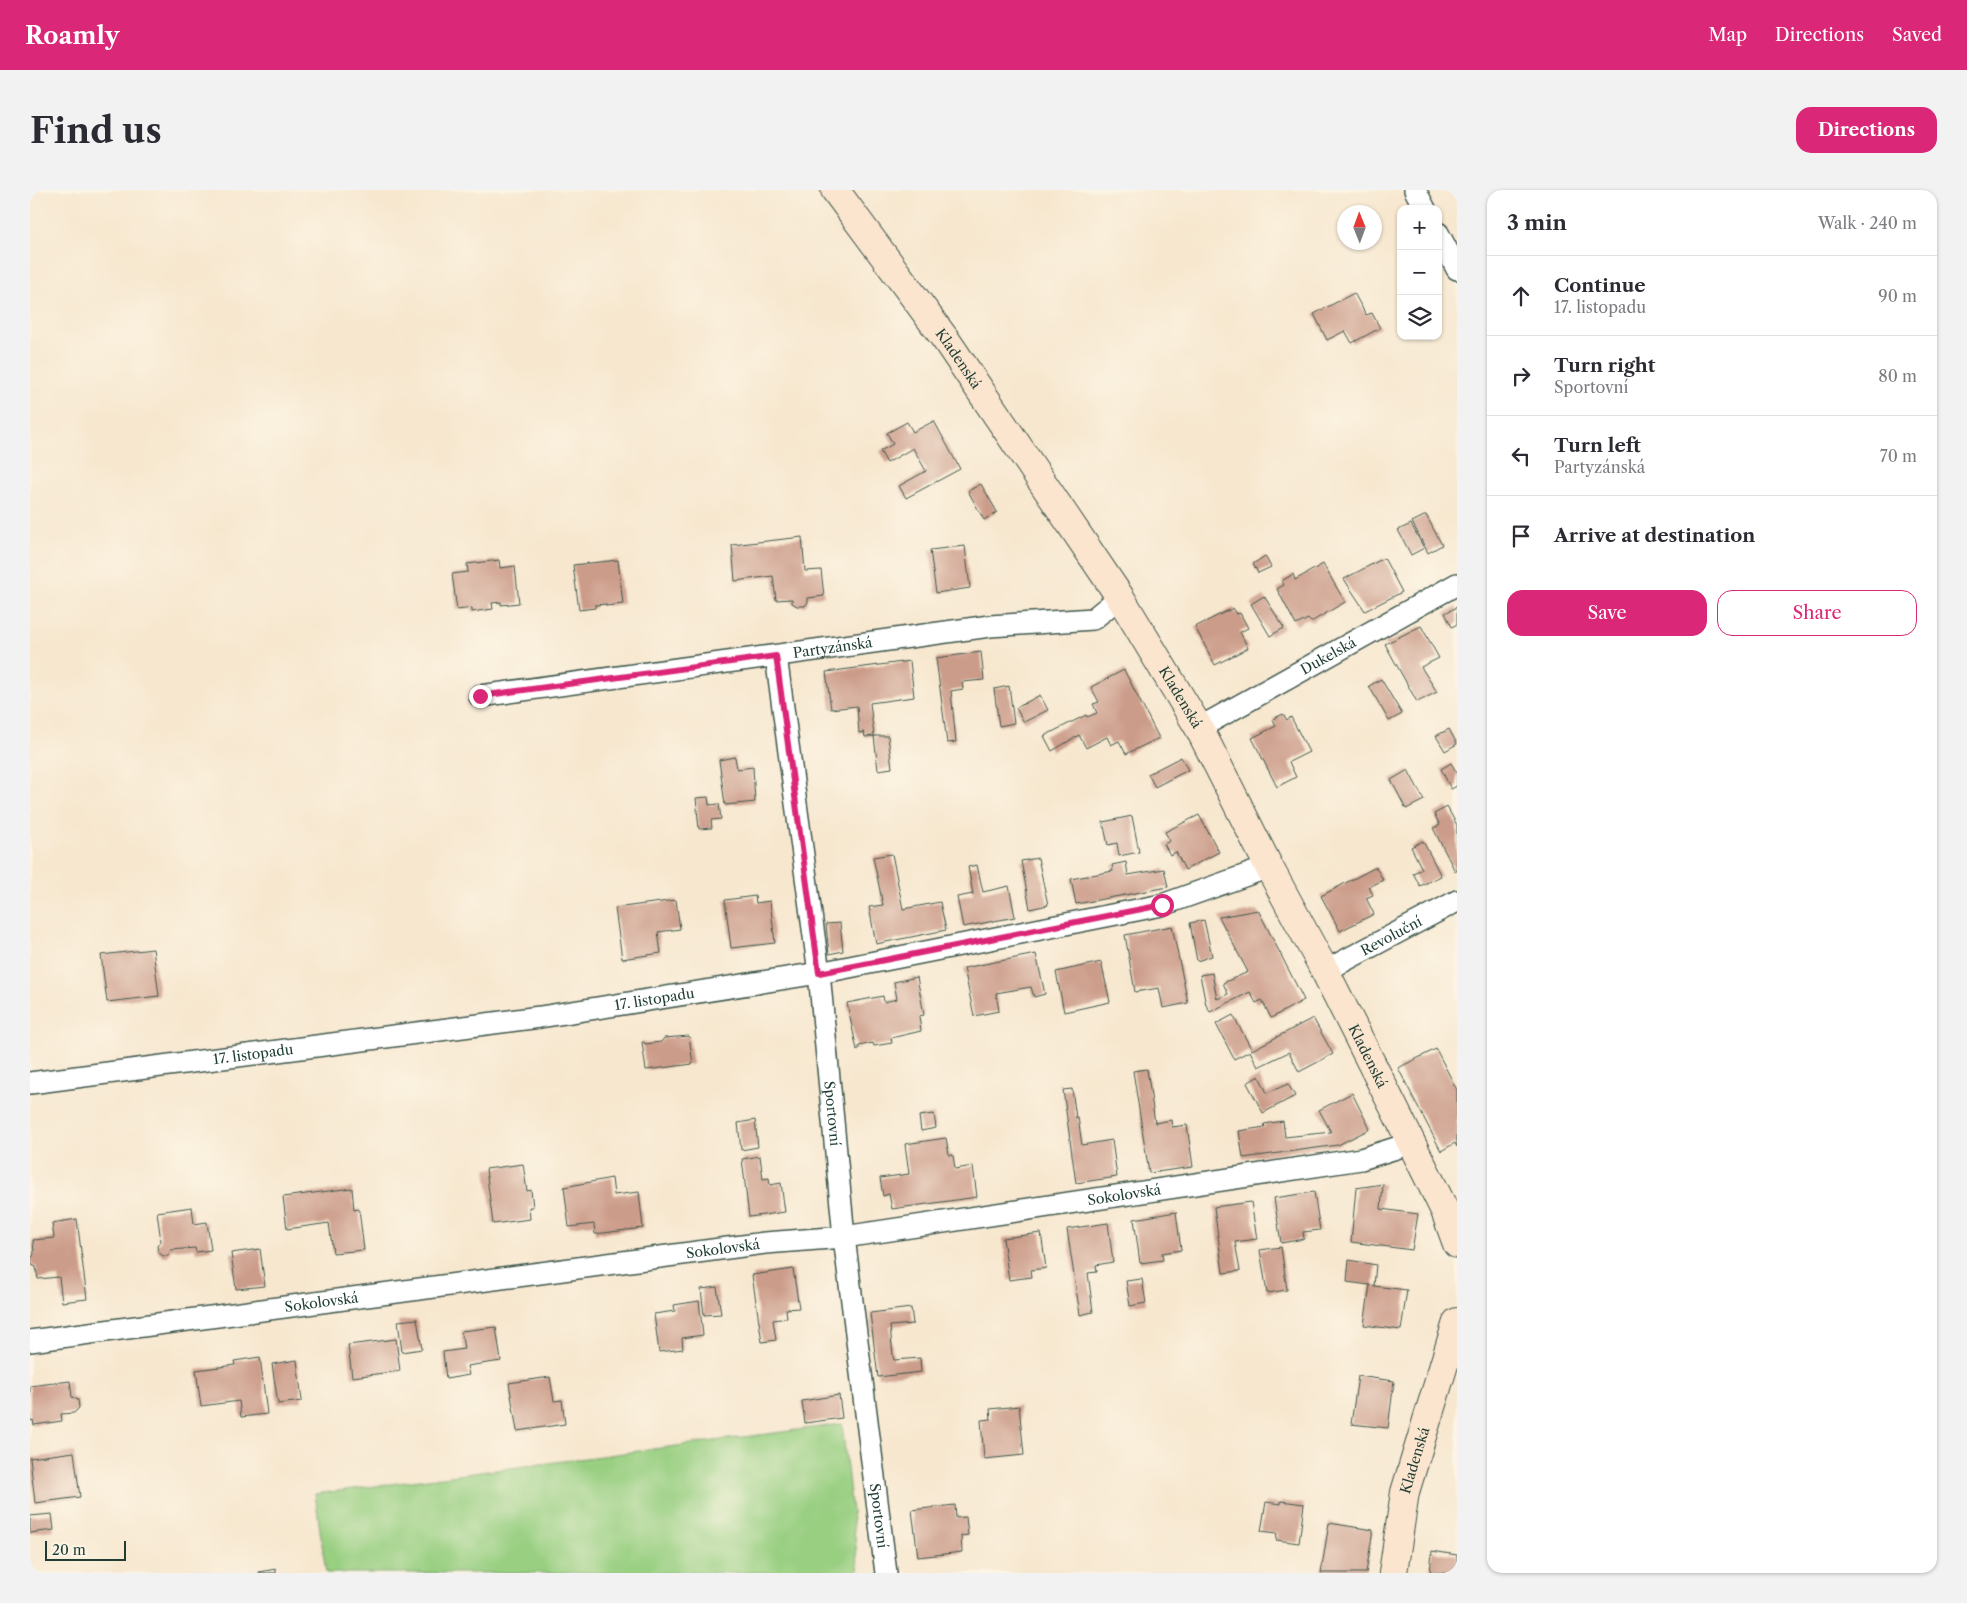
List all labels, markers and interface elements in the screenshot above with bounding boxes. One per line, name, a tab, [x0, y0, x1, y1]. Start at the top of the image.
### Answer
text: Roamly	[25, 21, 119, 50]
text: Map	[1708, 24, 1747, 46]
text: Directions	[1775, 24, 1864, 46]
text: Saved	[1892, 24, 1942, 46]
button: Directions	[1796, 107, 1937, 153]
text: Find us	[30, 109, 162, 152]
north arrow	[1337, 205, 1382, 250]
map controls	[1397, 205, 1442, 340]
button: +	[1397, 205, 1442, 250]
text: 3 min	[1507, 210, 1567, 235]
text: Walk · 240 m	[1818, 213, 1917, 233]
button: −	[1397, 250, 1442, 295]
text: Continue	[1554, 274, 1646, 297]
icon: ahead	[1507, 282, 1535, 310]
text: 90 m	[1878, 286, 1917, 306]
button: layers	[1397, 295, 1442, 340]
text: 17. listopadu	[1554, 297, 1646, 317]
street label: Kladenská	[932, 325, 986, 393]
text: Turn right	[1554, 354, 1655, 377]
icon: right	[1507, 362, 1535, 390]
text: 80 m	[1878, 366, 1917, 386]
text: Sportovní	[1554, 377, 1628, 397]
text: Turn left	[1554, 434, 1641, 457]
icon: left	[1507, 442, 1535, 470]
text: 70 m	[1880, 446, 1917, 466]
text: Partyzánská	[1554, 457, 1645, 477]
icon: arrive	[1507, 522, 1535, 550]
text: Arrive at destination	[1554, 524, 1755, 547]
button: Save	[1507, 590, 1707, 636]
button: Share	[1717, 590, 1917, 636]
street label: Partyzánská	[792, 633, 874, 662]
street label: Dukelská	[1297, 633, 1360, 679]
street label: Kladenská	[1155, 663, 1206, 732]
route end	[469, 685, 492, 708]
route start	[1151, 894, 1174, 917]
street label: Revoluční	[1358, 912, 1425, 959]
street label: 17. listopadu	[613, 984, 696, 1014]
street label: Kladenská	[1344, 1021, 1392, 1091]
street label: 17. listopadu	[212, 1040, 295, 1068]
street label: Sportovní	[820, 1080, 844, 1147]
street label: Sokolovská	[1086, 1180, 1163, 1209]
street label: Sokolovská	[685, 1235, 761, 1262]
street label: Sokolovská	[283, 1288, 360, 1316]
street label: Kladenská	[1396, 1424, 1434, 1496]
street label: Sportovní	[866, 1482, 892, 1549]
scale bar	[45, 1538, 126, 1561]
text: 20 m	[52, 1541, 86, 1559]

